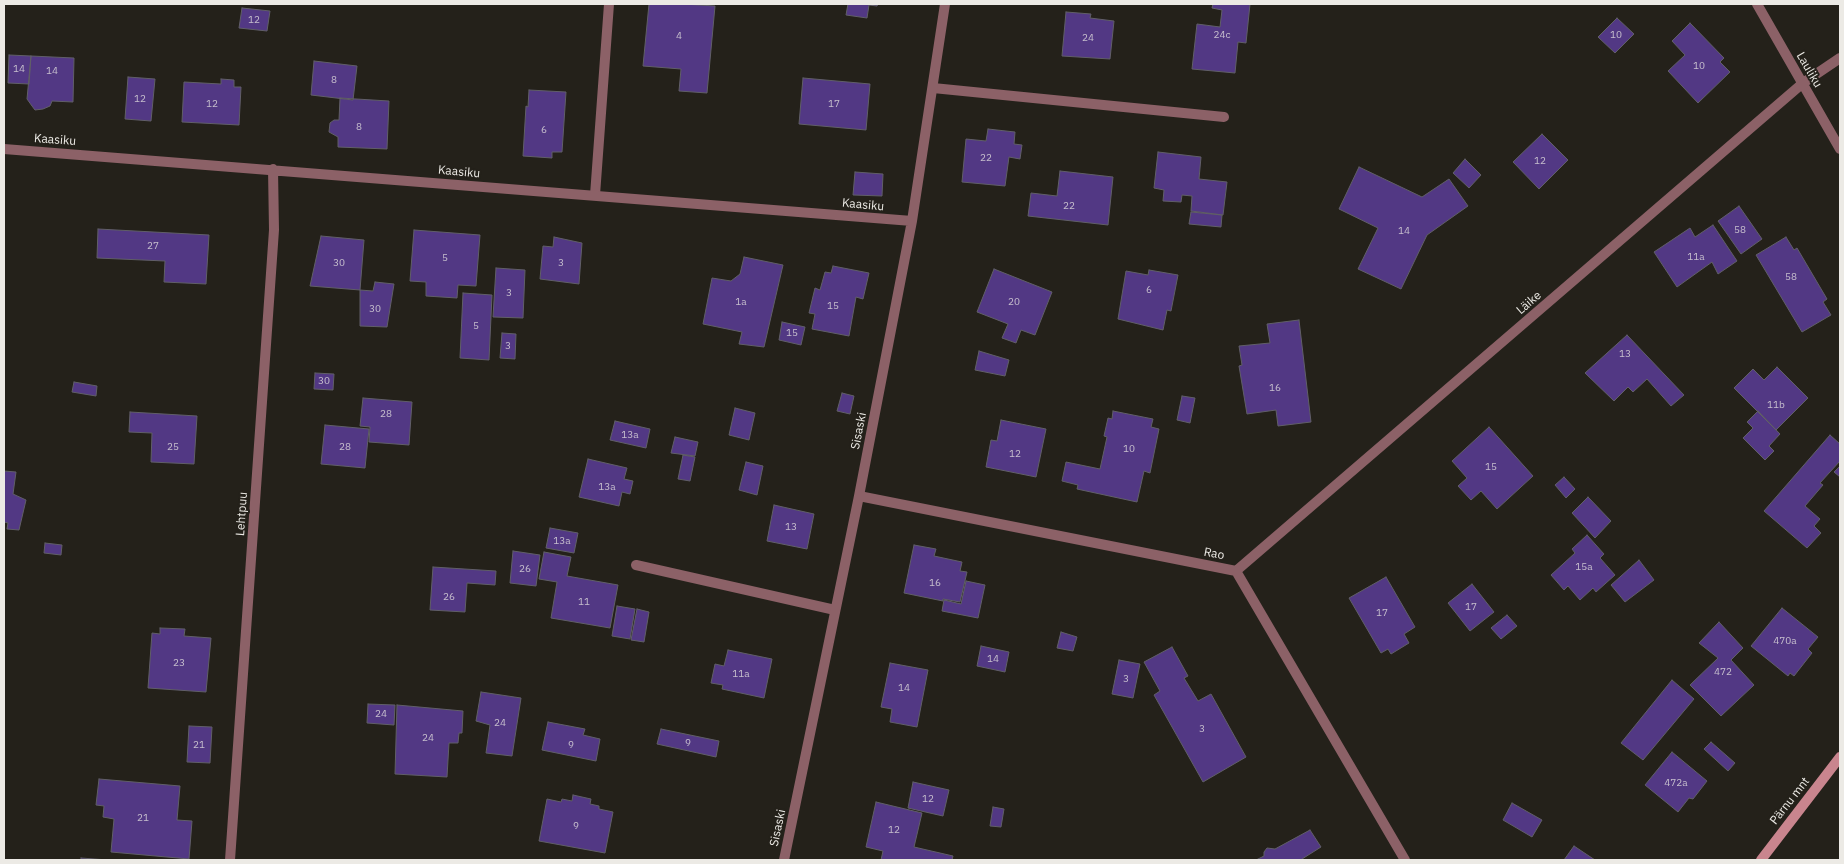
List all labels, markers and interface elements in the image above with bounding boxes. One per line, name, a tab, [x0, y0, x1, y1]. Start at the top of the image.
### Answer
house number: 12	[248, 14, 260, 26]
house number: 24c	[1213, 29, 1231, 41]
house number: 10	[1610, 29, 1622, 41]
house number: 4	[676, 30, 682, 42]
house number: 24	[1082, 32, 1094, 44]
street label: Lauliku	[1793, 50, 1825, 90]
house number: 10	[1693, 60, 1705, 72]
house number: 14	[13, 63, 25, 75]
house number: 14	[46, 65, 58, 77]
house number: 8	[331, 74, 337, 86]
house number: 12	[134, 93, 146, 105]
house number: 12	[206, 98, 218, 110]
house number: 17	[828, 98, 840, 110]
house number: 8	[356, 121, 362, 133]
house number: 6	[541, 124, 547, 136]
street label: Kaasiku	[33, 131, 77, 149]
house number: 22	[980, 152, 992, 164]
house number: 12	[1534, 155, 1546, 167]
street label: Kaasiku	[437, 163, 481, 181]
street label: Kaasiku	[841, 196, 885, 214]
house number: 22	[1063, 200, 1075, 212]
house number: 58	[1734, 224, 1746, 236]
house number: 14	[1398, 225, 1410, 237]
house number: 27	[147, 240, 159, 252]
house number: 11a	[1687, 251, 1705, 263]
house number: 5	[442, 252, 448, 264]
house number: 30	[333, 257, 345, 269]
house number: 3	[558, 257, 564, 269]
house number: 58	[1785, 271, 1797, 283]
house number: 6	[1146, 284, 1152, 296]
house number: 3	[506, 287, 512, 299]
street label: Läike	[1514, 288, 1544, 318]
house number: 1a	[735, 296, 747, 308]
house number: 20	[1008, 296, 1020, 308]
house number: 15	[827, 300, 839, 312]
house number: 30	[369, 303, 381, 315]
house number: 5	[473, 320, 479, 332]
house number: 15	[786, 327, 798, 339]
house number: 3	[505, 340, 511, 352]
house number: 13	[1619, 348, 1631, 360]
house number: 30	[318, 375, 330, 387]
house number: 16	[1269, 382, 1281, 394]
house number: 11b	[1767, 399, 1785, 411]
house number: 28	[380, 408, 392, 420]
street label: Sisaski	[848, 411, 870, 451]
house number: 13a	[621, 429, 639, 441]
house number: 25	[167, 441, 179, 453]
house number: 28	[339, 441, 351, 453]
house number: 10	[1123, 443, 1135, 455]
house number: 12	[1009, 448, 1021, 460]
house number: 15	[1485, 461, 1497, 473]
house number: 13a	[598, 481, 616, 493]
street label: Lehtpuu	[233, 492, 251, 536]
house number: 13	[785, 521, 797, 533]
house number: 13a	[553, 535, 571, 547]
street label: Rao	[1202, 545, 1226, 563]
house number: 15a	[1575, 561, 1593, 573]
house number: 26	[519, 563, 531, 575]
house number: 16	[929, 577, 941, 589]
house number: 26	[443, 591, 455, 603]
house number: 11	[578, 596, 590, 608]
house number: 17	[1465, 601, 1477, 613]
house number: 17	[1376, 607, 1388, 619]
house number: 470a	[1773, 635, 1797, 647]
house number: 14	[987, 653, 999, 665]
house number: 23	[173, 657, 185, 669]
house number: 472	[1714, 666, 1732, 678]
house number: 11a	[732, 668, 750, 680]
house number: 3	[1123, 673, 1129, 685]
house number: 14	[898, 682, 910, 694]
house number: 24	[375, 708, 387, 720]
house number: 24	[494, 717, 506, 729]
house number: 3	[1199, 723, 1205, 735]
house number: 24	[422, 732, 434, 744]
house number: 9	[685, 737, 691, 749]
house number: 21	[193, 739, 205, 751]
house number: 9	[568, 739, 574, 751]
street label: Pärnu mnt	[1767, 775, 1813, 827]
house number: 472a	[1664, 777, 1688, 789]
house number: 12	[922, 793, 934, 805]
street label: Sisaski	[767, 808, 789, 848]
house number: 21	[137, 812, 149, 824]
house number: 9	[573, 820, 579, 832]
house number: 12	[888, 824, 900, 836]

